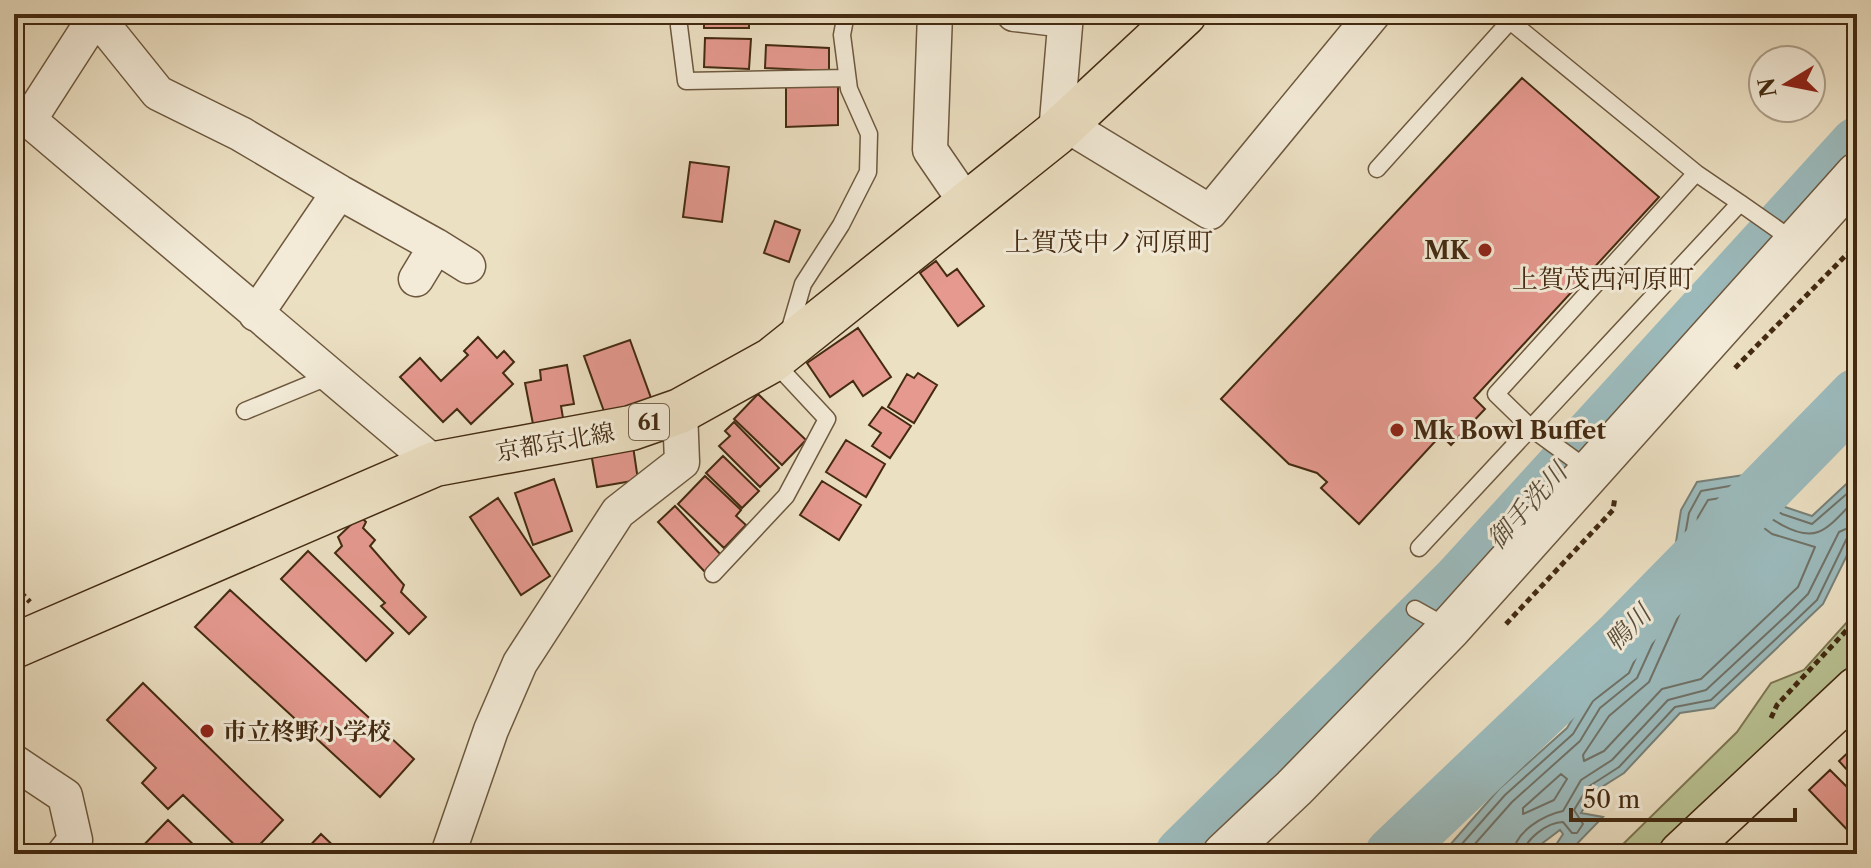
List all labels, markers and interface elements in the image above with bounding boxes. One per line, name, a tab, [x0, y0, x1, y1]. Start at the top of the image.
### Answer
north arrow	[1747, 44, 1827, 124]
text: N	[1753, 76, 1783, 99]
district label: 上賀茂中ノ河原町	[1005, 226, 1213, 258]
place label: MK	[1424, 236, 1470, 265]
marker: MK	[1476, 241, 1494, 259]
district label: 上賀茂西河原町	[1512, 263, 1694, 295]
road number: 61	[629, 404, 669, 440]
place label: Mk Bowl Buffet	[1413, 416, 1606, 445]
street label: 京都京北線	[493, 417, 617, 467]
marker: Mk Bowl Buffet	[1388, 421, 1406, 439]
water label: 御手洗川	[1480, 454, 1576, 555]
water label: 鴨川	[1598, 596, 1660, 658]
place label: 市立柊野小学校	[223, 717, 391, 746]
marker: 市立柊野小学校	[198, 722, 216, 740]
scale bar	[1571, 772, 1795, 822]
text: 50 m	[1583, 785, 1640, 814]

